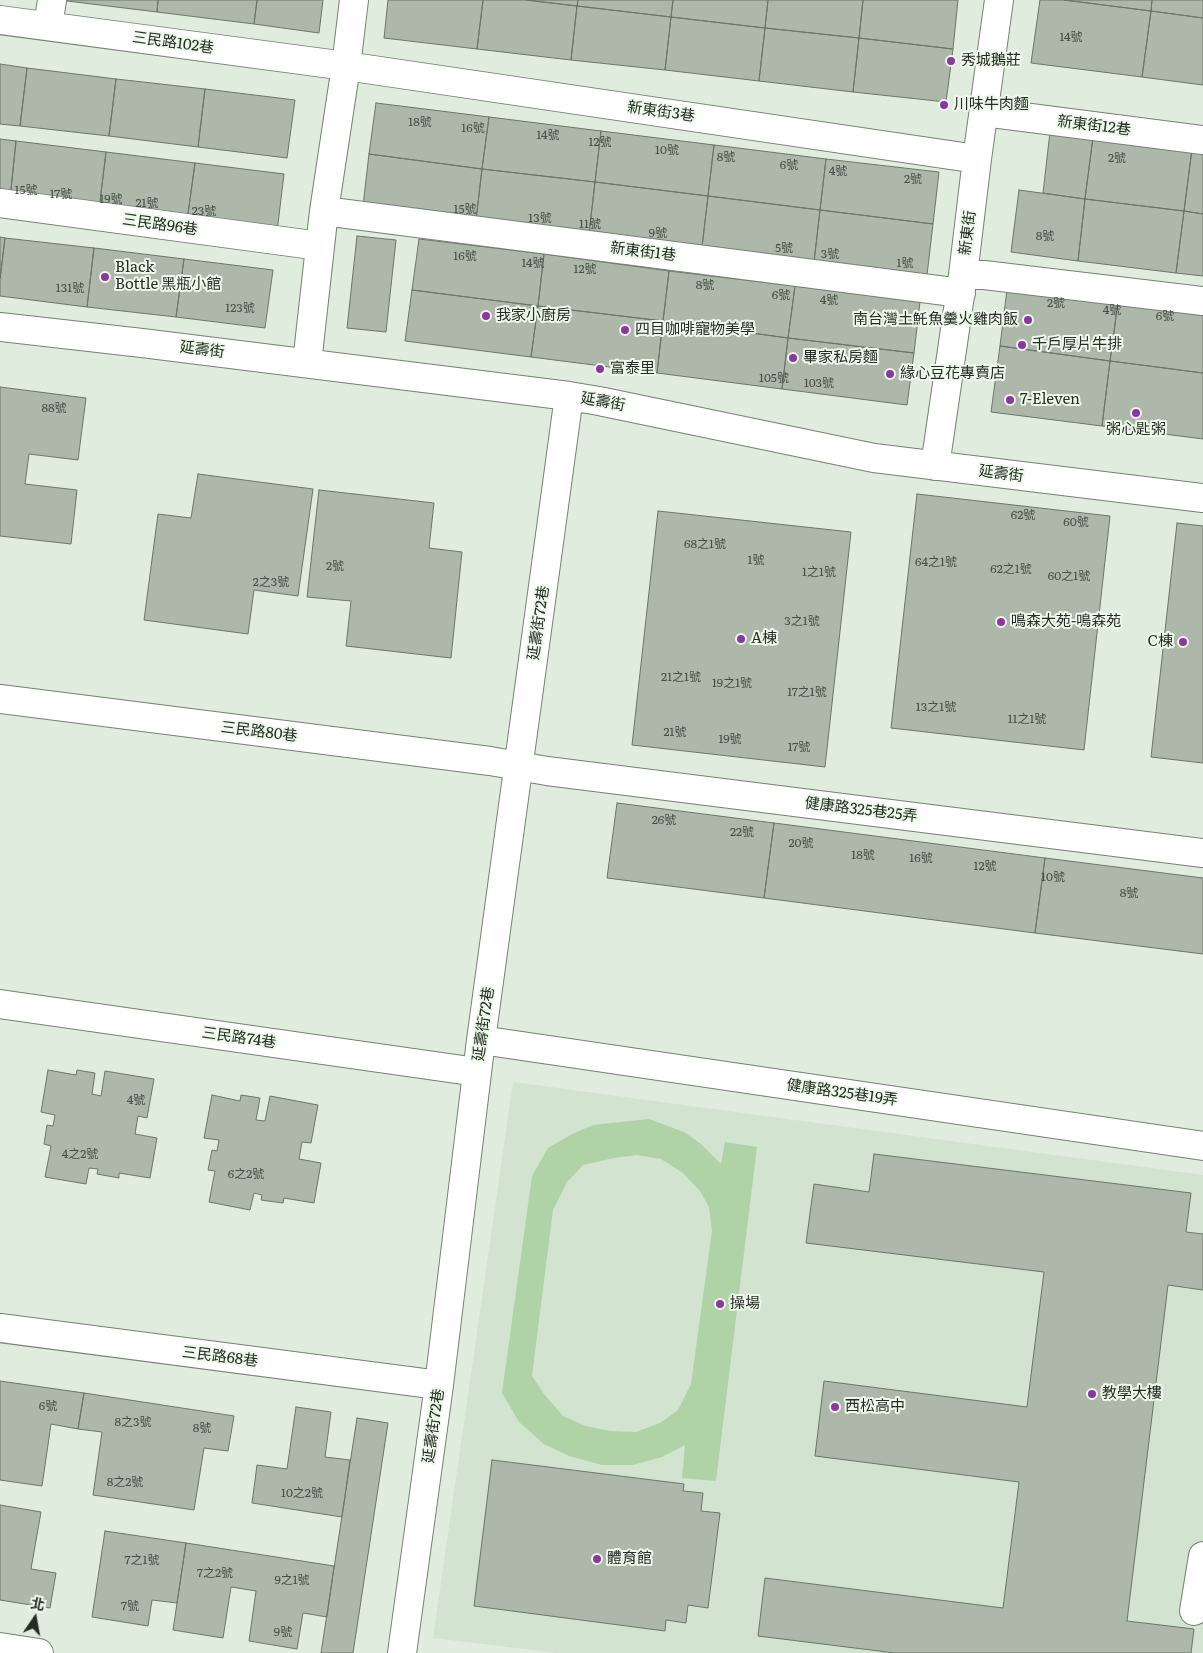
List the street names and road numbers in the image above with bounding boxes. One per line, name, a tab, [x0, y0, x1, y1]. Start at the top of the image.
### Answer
street label: 三民路102巷	[131, 28, 215, 58]
street label: 新東街3巷	[626, 98, 696, 126]
street label: 新東街12巷	[1056, 113, 1132, 139]
street label: 新東街	[956, 210, 980, 256]
street label: 三民路96巷	[121, 211, 199, 239]
street label: 新東街1巷	[609, 239, 677, 265]
street label: 延壽街	[179, 338, 225, 362]
street label: 延壽街	[579, 389, 627, 415]
street label: 延壽街	[978, 462, 1024, 486]
street label: 延壽街72巷	[525, 585, 553, 661]
street label: 三民路80巷	[220, 718, 298, 746]
street label: 健康路325巷25弄	[804, 794, 918, 826]
street label: 延壽街72巷	[470, 986, 498, 1062]
street label: 三民路74巷	[201, 1024, 277, 1052]
street label: 健康路325巷19弄	[785, 1076, 899, 1110]
street label: 三民路68巷	[181, 1343, 259, 1371]
street label: 延壽街72巷	[420, 1388, 448, 1464]

